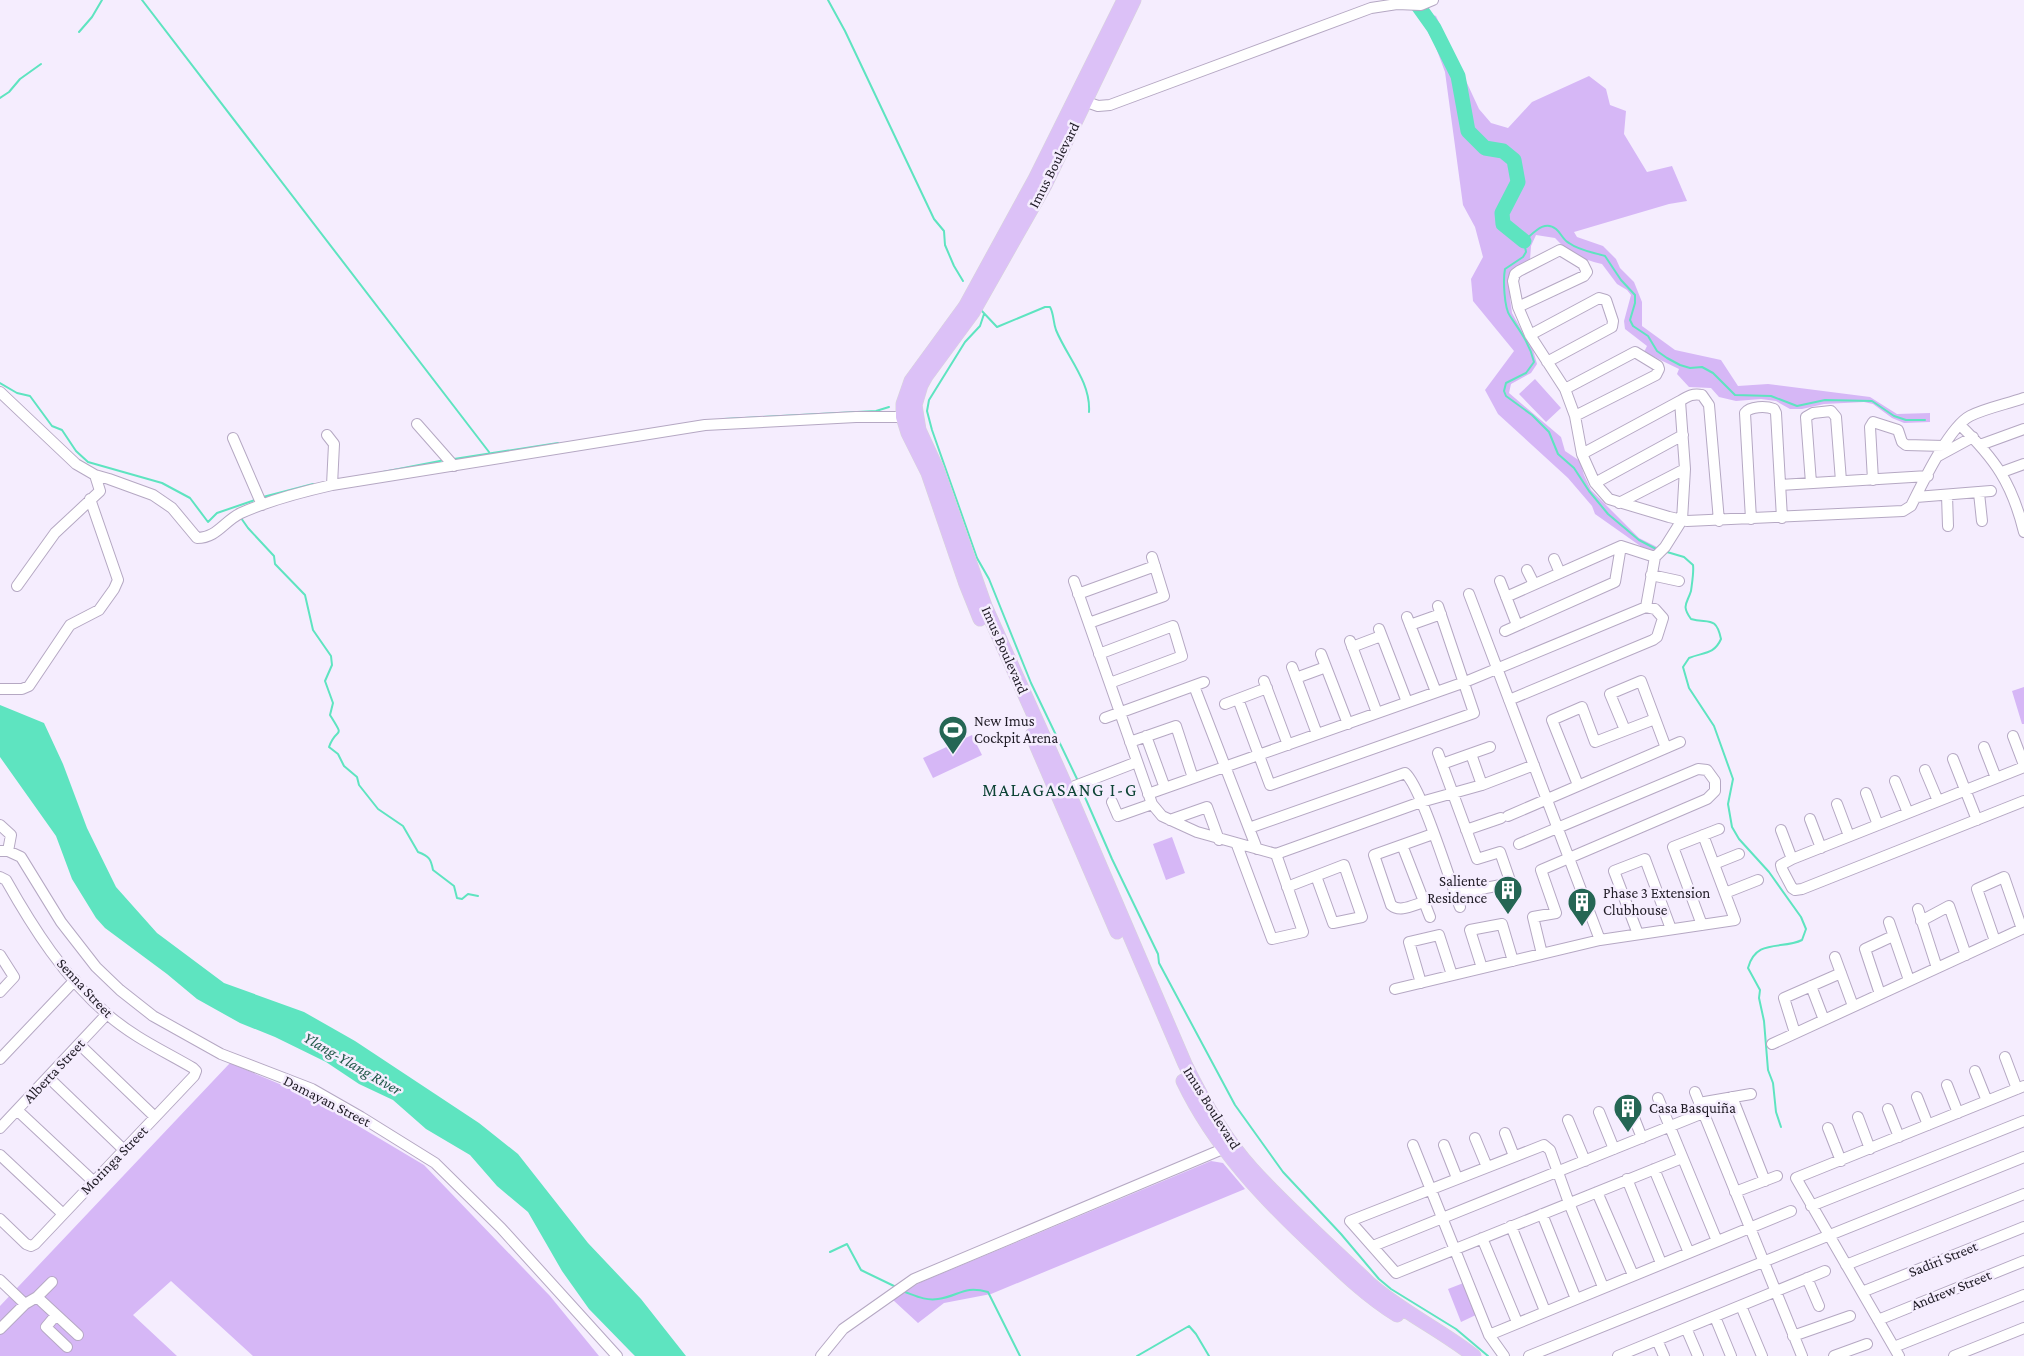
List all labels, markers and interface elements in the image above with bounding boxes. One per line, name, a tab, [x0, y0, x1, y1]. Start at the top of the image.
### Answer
street label: Imus Boulevard	[1026, 119, 1083, 211]
street label: Imus Boulevard	[979, 604, 1031, 696]
place label: New Imus Cockpit Arena	[974, 713, 1058, 747]
sports icon: New Imus Cockpit Arena	[937, 714, 969, 756]
district label: MALAGASANG I-G	[982, 780, 1138, 800]
place label: Saliente Residence	[1427, 873, 1487, 906]
building icon: Saliente Residence	[1492, 874, 1524, 916]
place label: Phase 3 Extension Clubhouse	[1603, 885, 1710, 918]
building icon: Phase 3 Extension Clubhouse	[1566, 886, 1598, 928]
street label: Senna Street	[54, 955, 117, 1021]
water label: Ylang-Ylang River	[300, 1029, 405, 1099]
street label: Alberta Street	[20, 1035, 88, 1106]
street label: Imus Boulevard	[1180, 1064, 1244, 1152]
street label: Damayan Street	[280, 1072, 374, 1131]
building icon: Casa Basquiña	[1612, 1092, 1644, 1134]
place label: Casa Basquiña	[1649, 1100, 1736, 1117]
street label: Moringa Street	[77, 1122, 152, 1198]
street label: Sadiri Street	[1906, 1238, 1981, 1280]
street label: Andrew Street	[1909, 1266, 1994, 1313]

